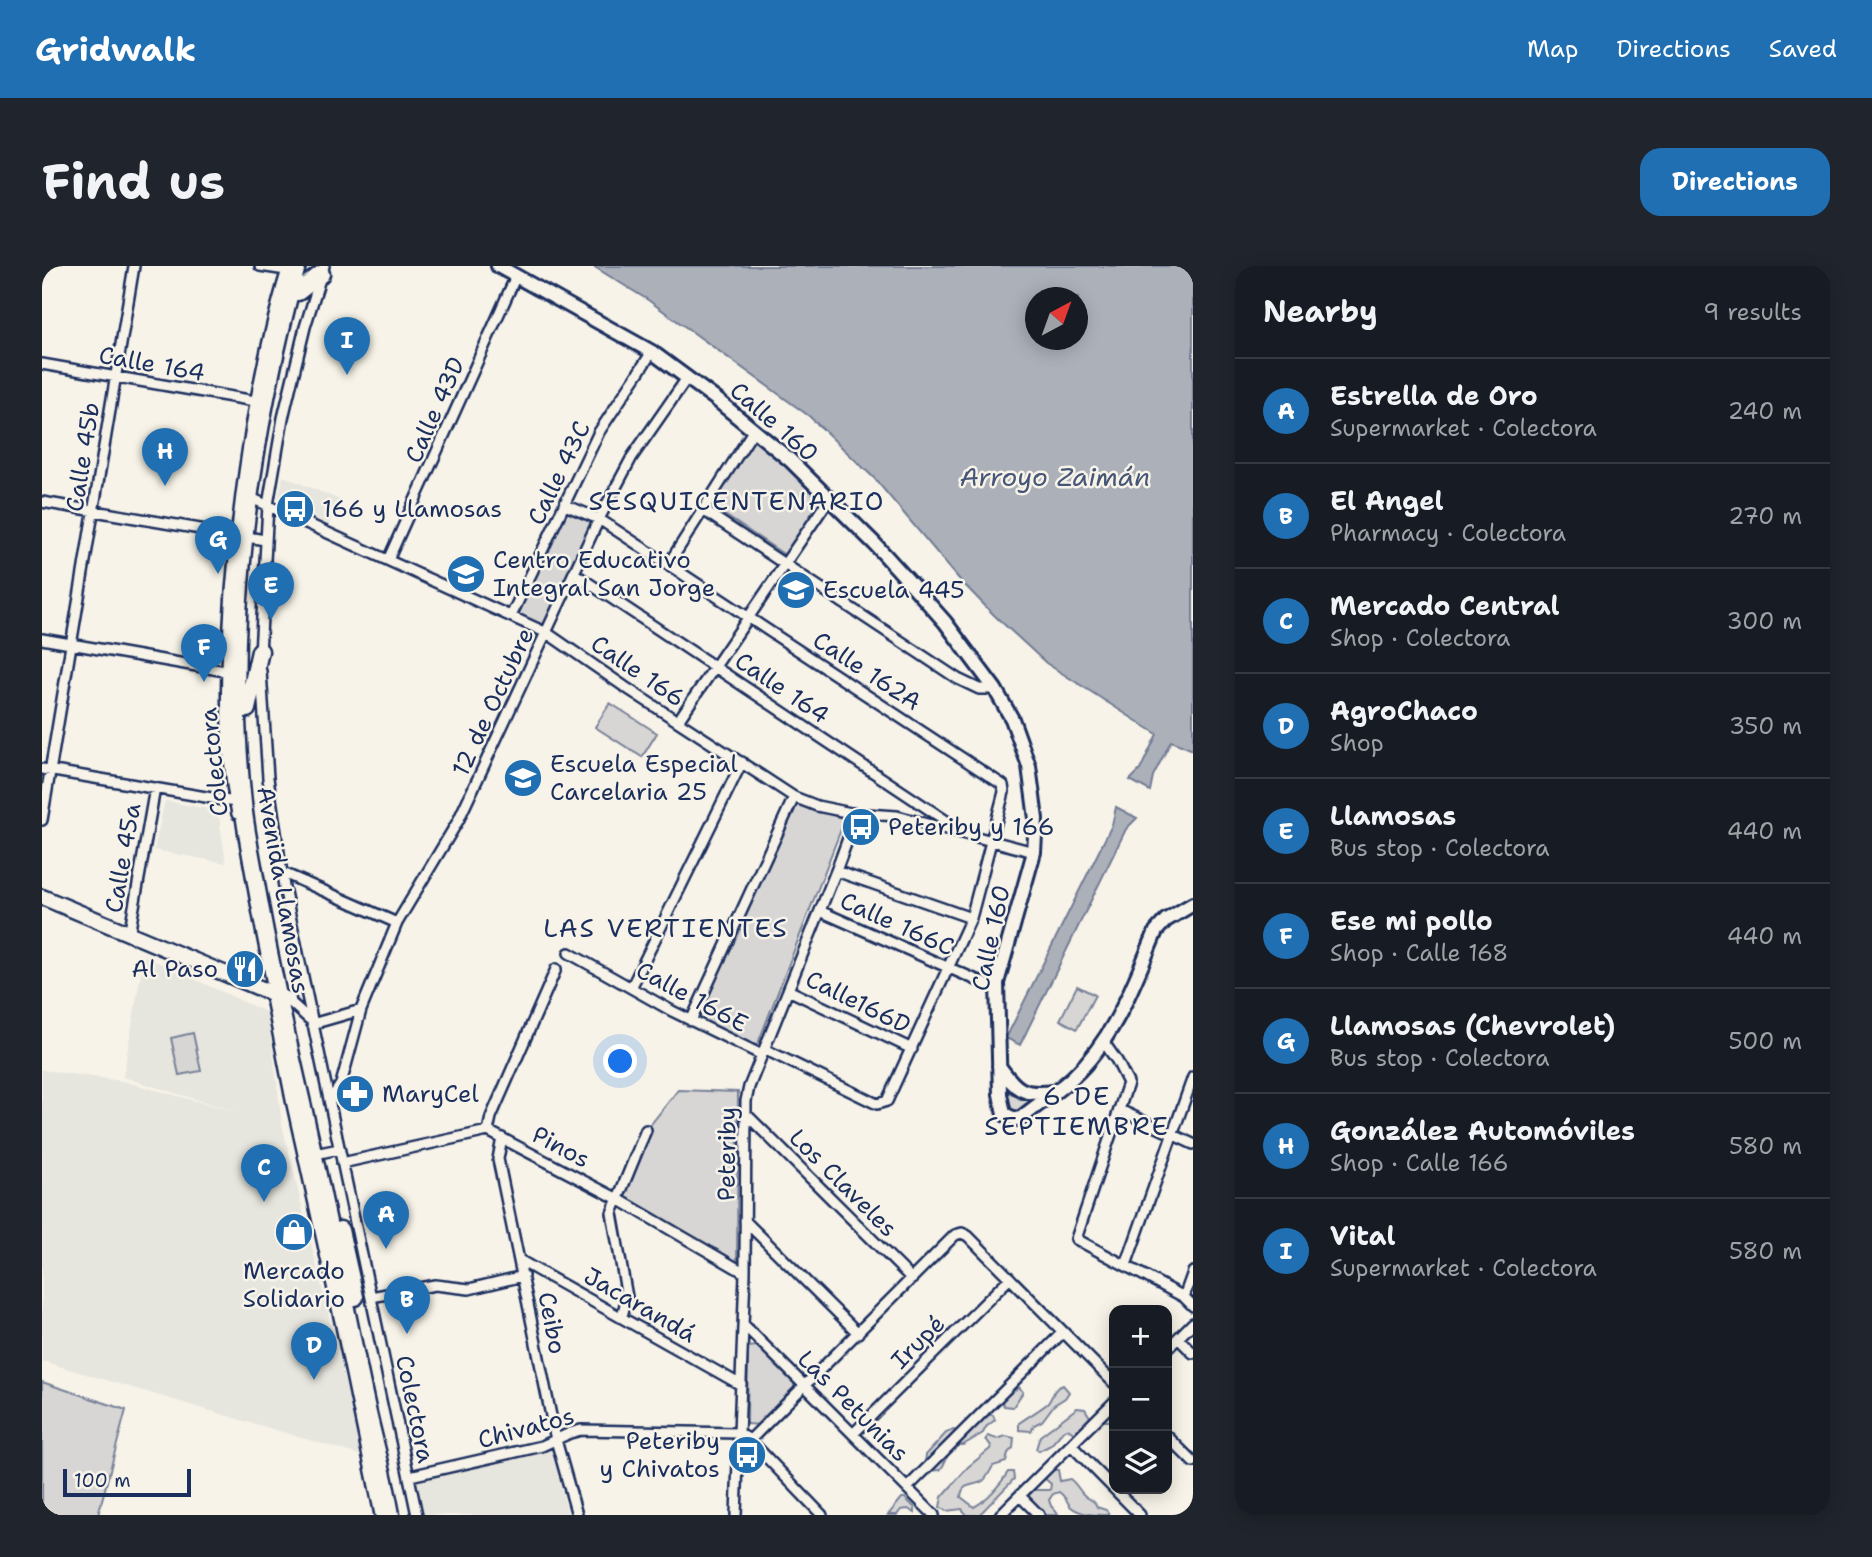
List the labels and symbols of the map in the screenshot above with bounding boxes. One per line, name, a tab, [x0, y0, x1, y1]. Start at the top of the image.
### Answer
north arrow	[1025, 287, 1088, 350]
pin: I	[324, 317, 370, 375]
street label: Calle 164	[96, 339, 208, 389]
street label: Calle 43D	[397, 352, 473, 468]
street label: Calle 160	[723, 375, 825, 469]
street label: Calle 45b	[59, 400, 107, 514]
street label: Calle 43C	[520, 416, 598, 530]
pin: H	[142, 428, 188, 486]
water label: Arroyo Zaimán	[960, 459, 1150, 494]
district label: SESQUICENTENARIO	[589, 483, 885, 518]
bus stop icon: 166 y Llamosas	[274, 488, 316, 530]
place label: 166 y Llamosas	[322, 493, 502, 525]
pin: G	[195, 516, 241, 574]
place label: Centro Educativo Integral San Jorge	[493, 544, 715, 604]
school or university icon: Centro Educativo Integral San Jorge	[445, 553, 487, 595]
pin: E	[248, 562, 294, 620]
school or university icon: Escuela 445	[775, 569, 817, 611]
place label: Escuela 445	[823, 574, 965, 606]
street label: 12 de Octubre	[445, 623, 541, 781]
pin: F	[181, 624, 227, 682]
street label: Calle 162A	[807, 624, 927, 718]
street label: Calle 166	[585, 628, 691, 714]
street label: Calle 164	[729, 645, 835, 731]
street label: Colectora	[192, 706, 236, 818]
place label: Escuela Especial Carcelaria 25	[550, 748, 738, 808]
school or university icon: Escuela Especial Carcelaria 25	[502, 757, 544, 799]
street label: Avenida Llamosas	[249, 784, 317, 996]
street label: Calle 45a	[98, 801, 148, 915]
bus stop icon: Peteriby y 166	[840, 806, 882, 848]
place label: Peteriby y 166	[888, 811, 1055, 843]
street label: Calle 160	[964, 882, 1018, 994]
street label: Calle 166C	[835, 885, 959, 963]
district label: LAS VERTIENTES	[543, 910, 789, 945]
restaurant icon: Al Paso	[224, 948, 266, 990]
place label: Al Paso	[132, 953, 218, 985]
street label: Calle 166E	[630, 954, 754, 1040]
street label: Calle166D	[800, 963, 916, 1041]
your location	[603, 1044, 637, 1078]
pharmacy icon: MaryCel	[334, 1073, 376, 1115]
place label: MaryCel	[382, 1078, 479, 1110]
district label: 6 DE SEPTIEMBRE	[984, 1078, 1170, 1143]
street label: Peteriby	[710, 1107, 744, 1201]
street label: Pinos	[527, 1119, 595, 1175]
street label: Los Claveles	[782, 1122, 904, 1244]
pin: C	[241, 1144, 287, 1202]
pin: A	[363, 1191, 409, 1249]
shop icon: Mercado Solidario	[273, 1211, 315, 1253]
place label: Mercado Solidario	[243, 1255, 345, 1315]
street label: Jacarandá	[578, 1260, 702, 1350]
pin: B	[384, 1276, 430, 1334]
street label: Ceibo	[530, 1289, 574, 1357]
street label: Irupé	[884, 1308, 952, 1376]
pin: D	[291, 1322, 337, 1380]
street label: Las Petunias	[790, 1343, 916, 1469]
street label: Colectora	[388, 1352, 442, 1466]
street label: Chivatos	[474, 1400, 578, 1456]
place label: Peteriby y Chivatos	[600, 1425, 720, 1485]
bus stop icon: Peteriby y Chivatos	[726, 1434, 768, 1476]
scale bar	[63, 1466, 191, 1498]

